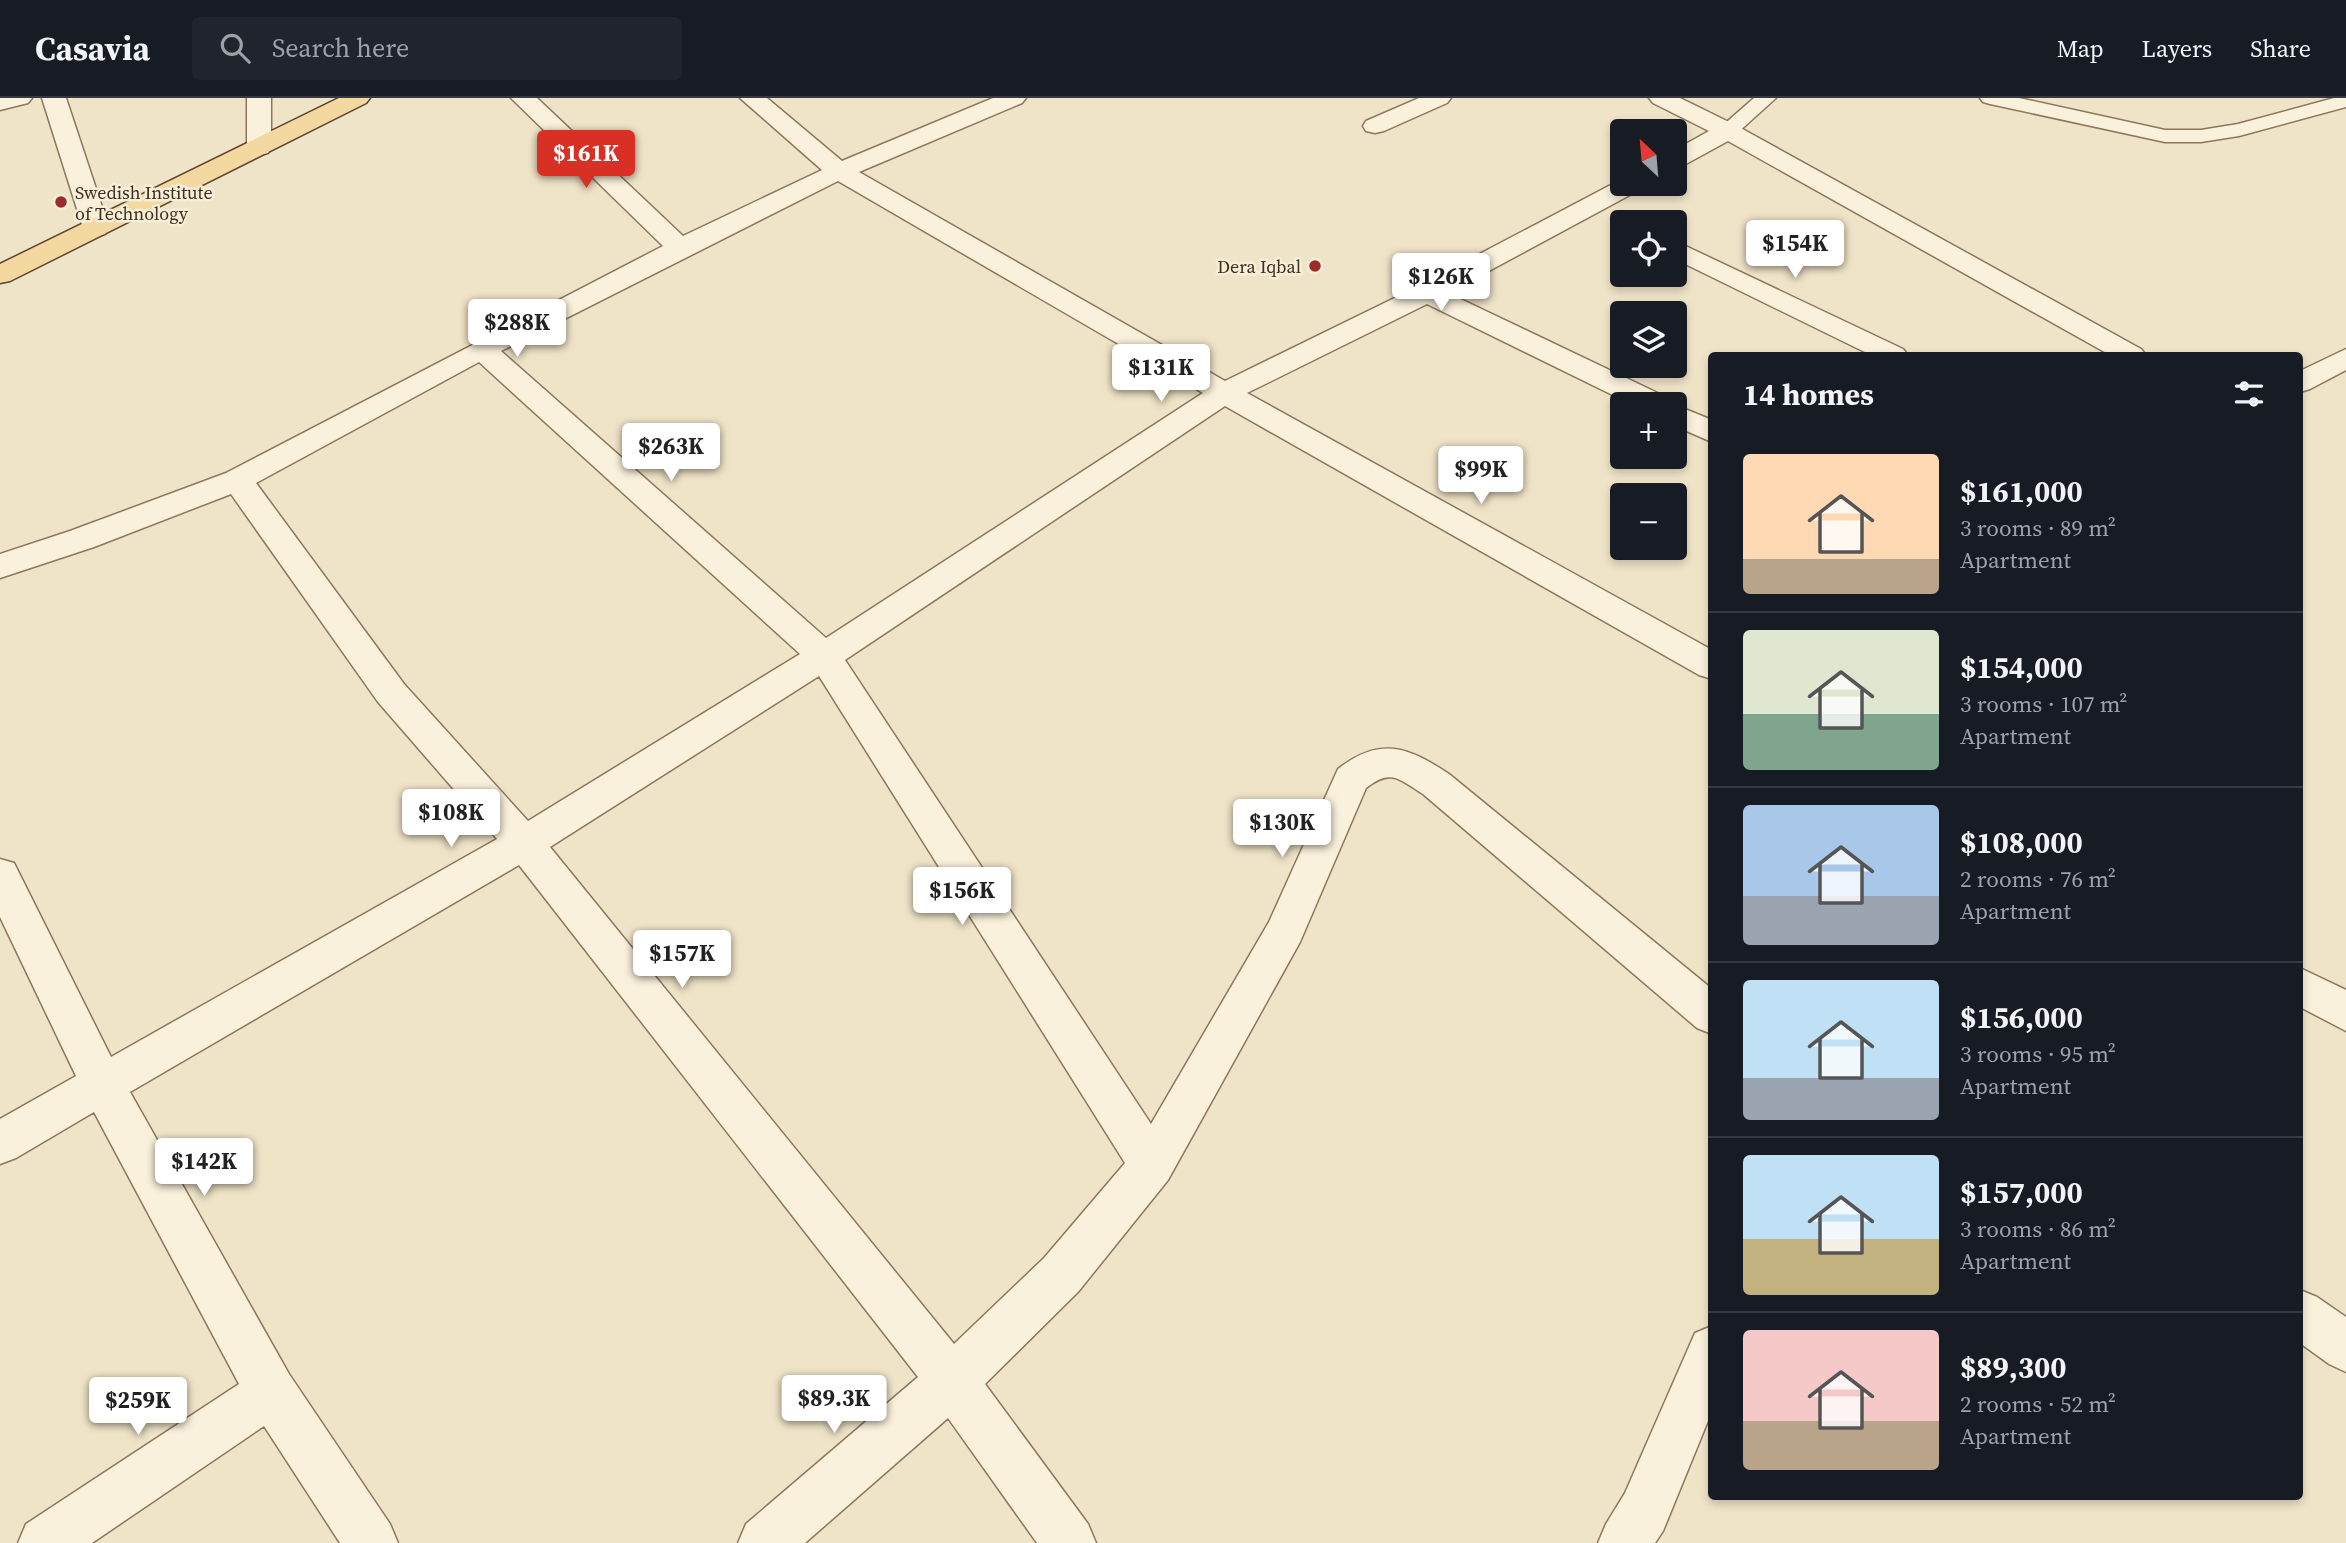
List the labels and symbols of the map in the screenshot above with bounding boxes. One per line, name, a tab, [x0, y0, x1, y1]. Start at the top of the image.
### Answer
north arrow	[1610, 119, 1687, 196]
pin: $161K	[537, 130, 635, 190]
place label: Swedish Institute of Technology	[75, 180, 213, 226]
marker: Swedish Institute of Technology	[53, 194, 69, 210]
pin: $154K	[1746, 220, 1844, 280]
place label: Dera Iqbal	[1217, 254, 1301, 279]
pin: $126K	[1392, 254, 1490, 313]
marker: Dera Iqbal	[1307, 258, 1323, 274]
pin: $288K	[468, 300, 566, 359]
pin: $131K	[1112, 344, 1210, 404]
pin: $263K	[622, 424, 720, 483]
pin: $99K	[1440, 446, 1522, 506]
pin: $108K	[402, 790, 500, 849]
pin: $130K	[1233, 800, 1331, 859]
pin: $156K	[913, 868, 1011, 927]
pin: $157K	[633, 930, 731, 990]
pin: $142K	[155, 1138, 253, 1198]
pin: $89.3K	[777, 1376, 891, 1435]
pin: $259K	[89, 1378, 187, 1437]

